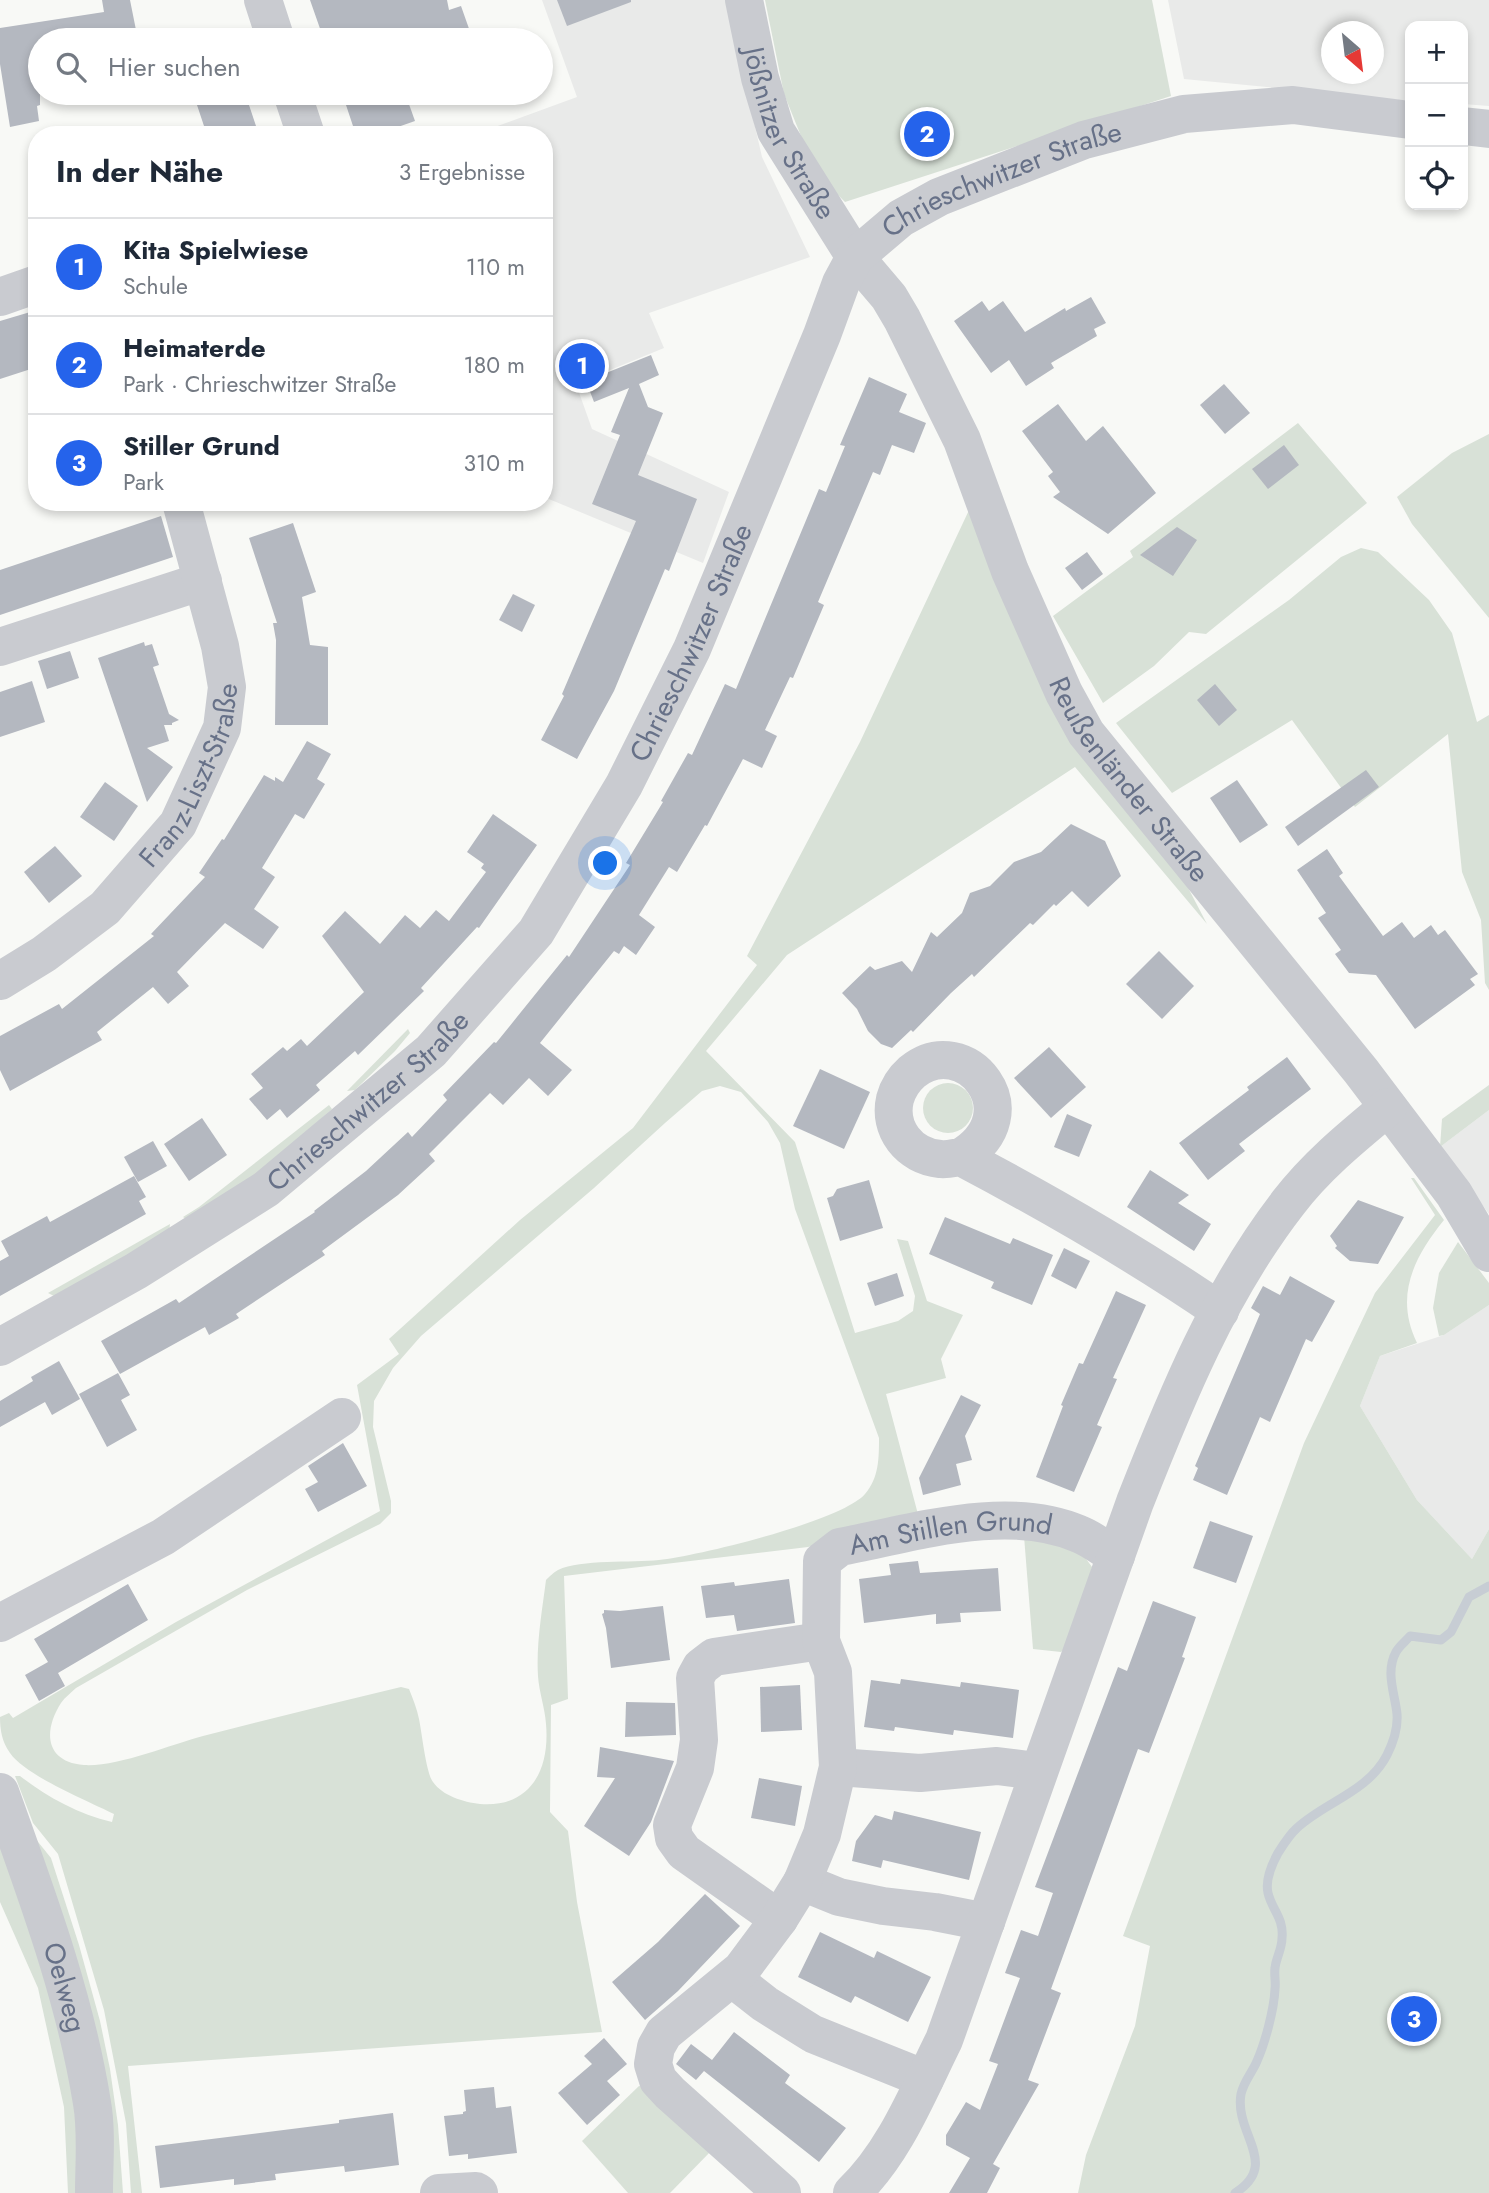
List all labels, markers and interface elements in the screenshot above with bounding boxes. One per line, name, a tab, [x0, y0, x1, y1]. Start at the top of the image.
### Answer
north arrow	[1321, 21, 1384, 84]
map controls	[1405, 21, 1468, 210]
button: +	[1405, 21, 1468, 84]
search box	[28, 28, 553, 105]
street label: Jößnitzer Straße	[732, 40, 846, 227]
icon: search	[52, 48, 90, 86]
text: Hier suchen	[108, 48, 241, 86]
button: −	[1405, 84, 1468, 147]
pin: 2	[904, 108, 950, 160]
street label: Chrieschwitzer Straße	[872, 111, 1126, 247]
button: locate	[1405, 147, 1468, 210]
text: In der Nähe	[56, 150, 223, 193]
text: 3 Ergebnisse	[399, 155, 525, 189]
text: Kita Spielwiese	[123, 231, 308, 269]
text: 1	[73, 250, 85, 284]
text: 110 m	[466, 250, 525, 284]
text: Schule	[123, 269, 188, 303]
text: Heimaterde	[123, 329, 266, 367]
pin: 1	[559, 340, 605, 392]
text: 2	[71, 348, 87, 382]
text: 180 m	[463, 348, 525, 382]
text: Park · Chrieschwitzer Straße	[123, 367, 396, 401]
text: Stiller Grund	[123, 427, 280, 465]
text: 3	[72, 446, 86, 480]
text: 310 m	[463, 446, 525, 480]
text: Park	[123, 465, 164, 499]
street label: Chrieschwitzer Straße	[619, 517, 763, 769]
street label: Reußenländer Straße	[1038, 670, 1219, 891]
street label: Franz-Liszt-Straße	[129, 681, 248, 877]
your location	[588, 846, 622, 880]
street label: Chrieschwitzer Straße	[257, 1002, 479, 1202]
street label: Am Stillen Grund	[845, 1500, 1056, 1566]
street label: Oelweg	[32, 1937, 97, 2037]
pin: 3	[1391, 1993, 1437, 2045]

